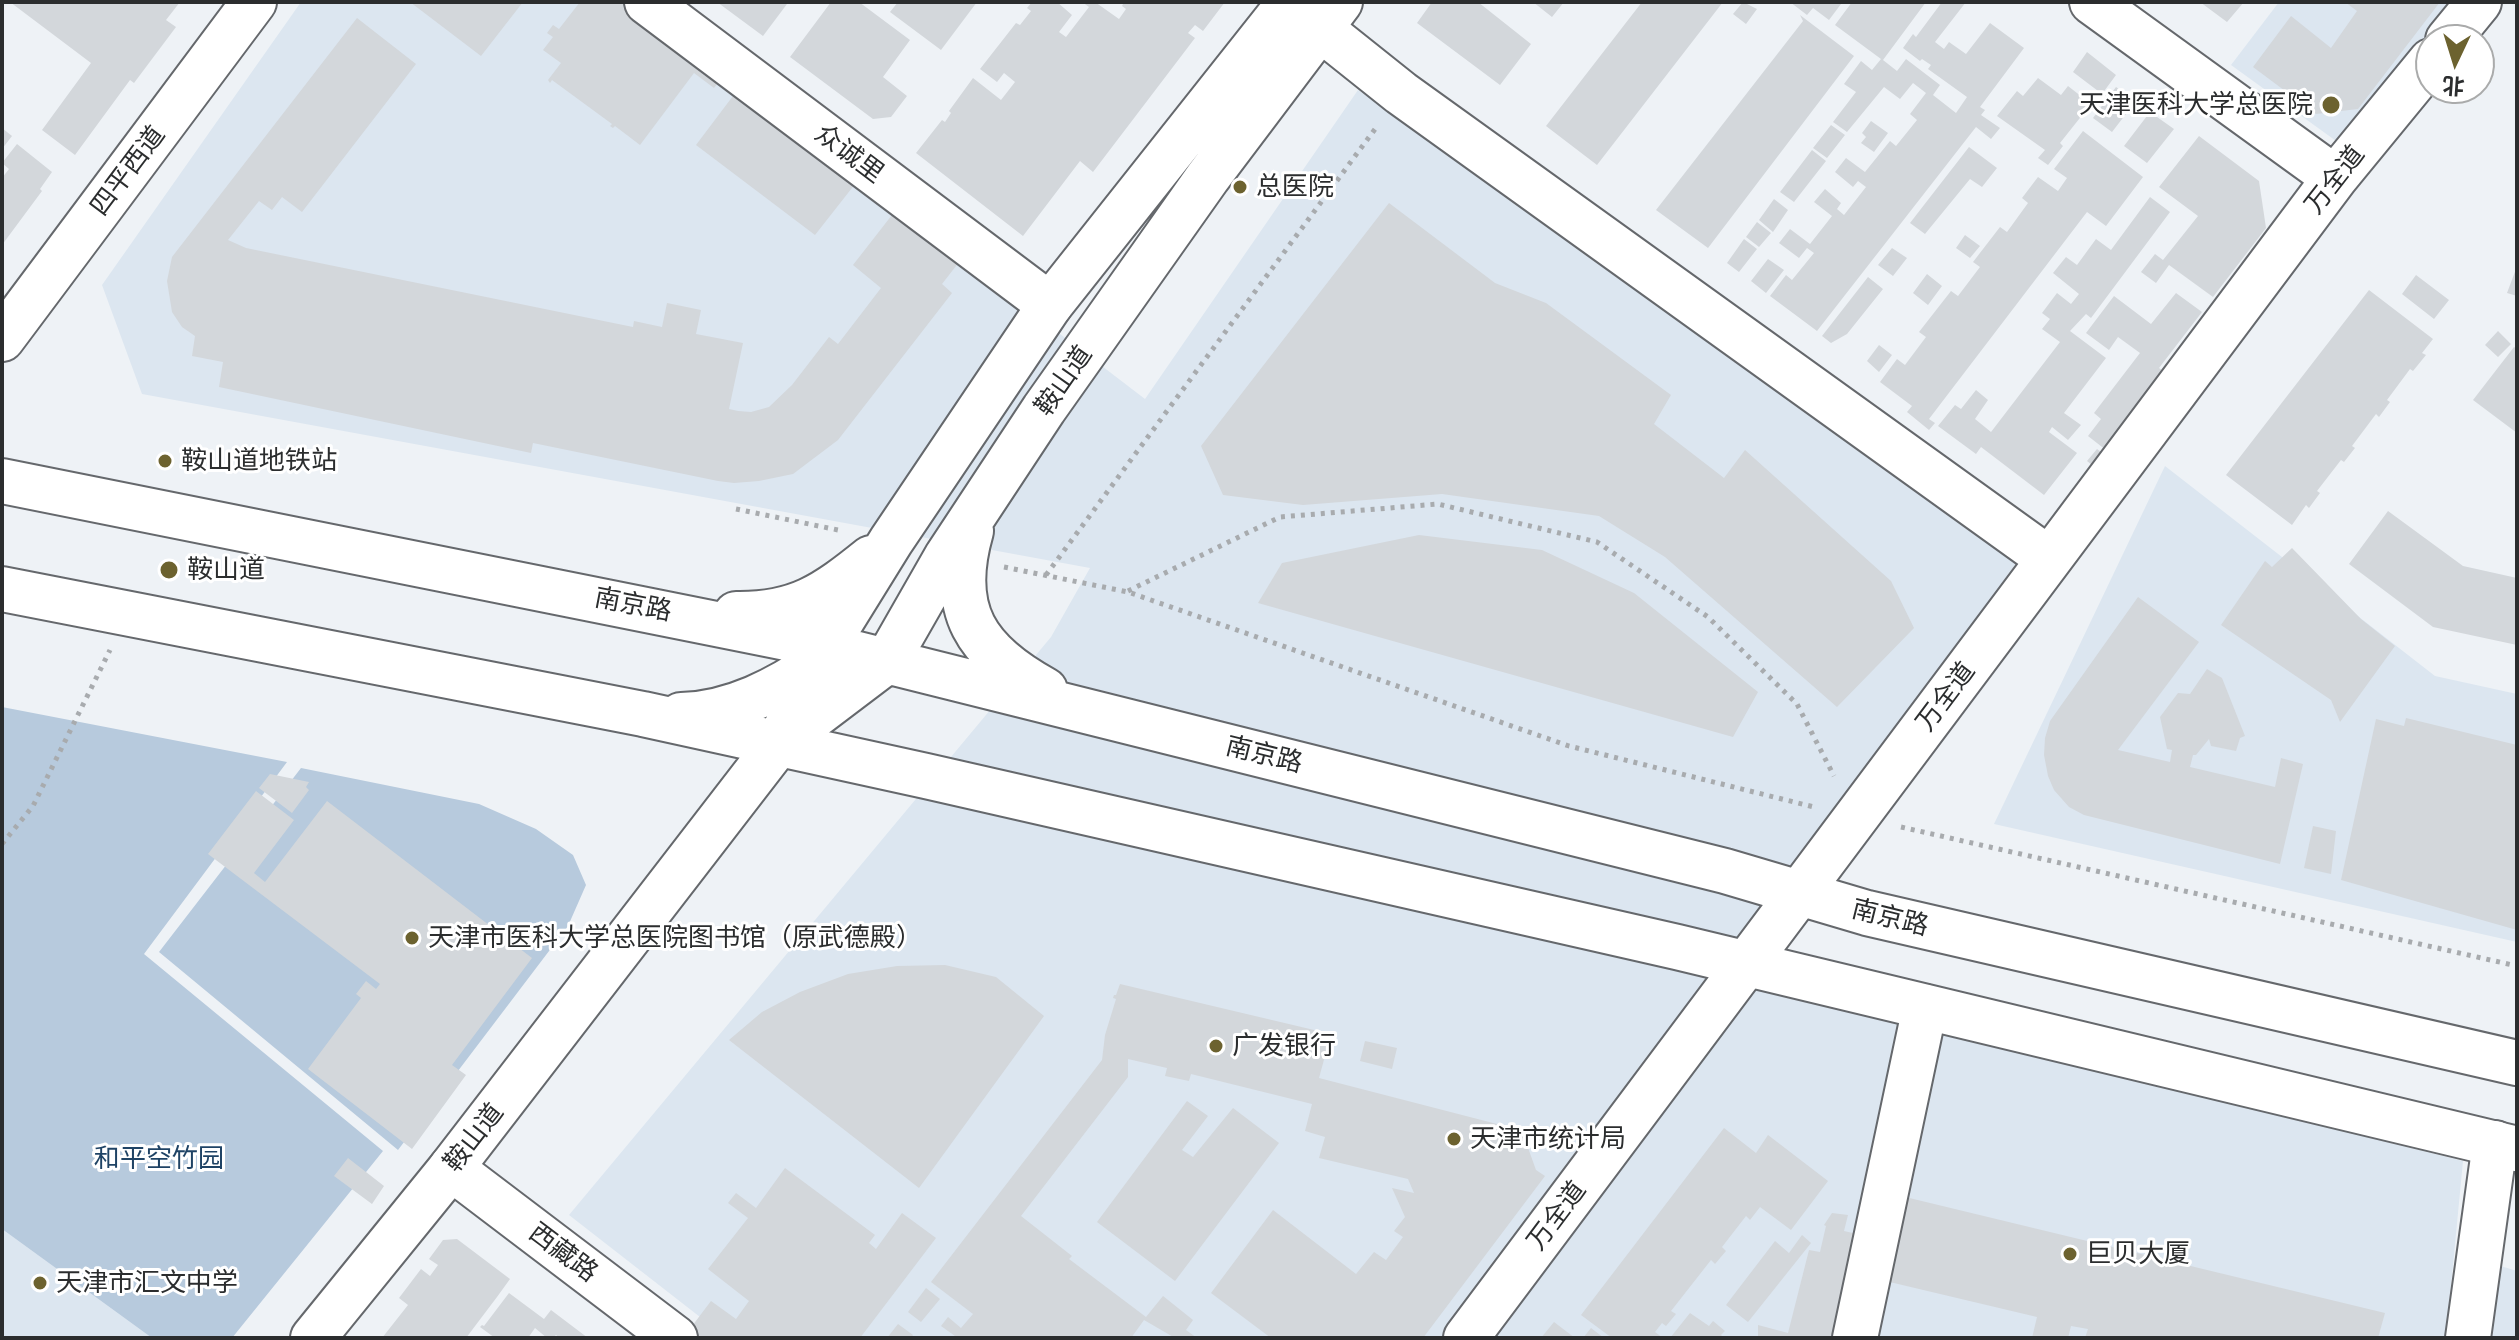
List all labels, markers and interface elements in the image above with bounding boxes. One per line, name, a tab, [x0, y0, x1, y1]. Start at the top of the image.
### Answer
north arrow	[2415, 24, 2495, 104]
text: 北	[2442, 72, 2465, 100]
place label: 天津医科大学总医院	[2079, 89, 2313, 121]
marker: 天津医科大学总医院	[2320, 94, 2342, 116]
street label: 众诚里	[808, 118, 890, 190]
street label: 四平西道	[84, 120, 172, 222]
street label: 万全道	[2299, 140, 2371, 220]
place label: 总医院	[1256, 171, 1334, 203]
marker: 总医院	[1231, 178, 1249, 196]
street label: 鞍山道	[1029, 340, 1099, 422]
place label: 鞍山道地铁站	[181, 445, 337, 477]
marker: 鞍山道地铁站	[156, 452, 174, 470]
place label: 鞍山道	[187, 554, 265, 586]
marker: 鞍山道	[158, 559, 180, 581]
street label: 南京路	[592, 582, 674, 628]
street label: 万全道	[1910, 656, 1982, 738]
street label: 南京路	[1222, 730, 1306, 780]
street label: 南京路	[1848, 893, 1932, 943]
place label: 天津市医科大学总医院图书馆（原武德殿）	[428, 922, 922, 954]
marker: 天津市医科大学总医院图书馆（原武德殿）	[403, 929, 421, 947]
place label: 广发银行	[1232, 1030, 1336, 1062]
marker: 广发银行	[1207, 1037, 1225, 1055]
street label: 鞍山道	[438, 1098, 510, 1178]
place label: 天津市统计局	[1470, 1123, 1626, 1155]
marker: 天津市统计局	[1445, 1130, 1463, 1148]
park label: 和平空竹园	[94, 1143, 224, 1175]
street label: 万全道	[1521, 1175, 1593, 1257]
street label: 西藏路	[522, 1217, 604, 1289]
place label: 巨贝大厦	[2086, 1238, 2190, 1270]
marker: 巨贝大厦	[2061, 1245, 2079, 1263]
place label: 天津市汇文中学	[56, 1267, 238, 1299]
marker: 天津市汇文中学	[31, 1274, 49, 1292]

